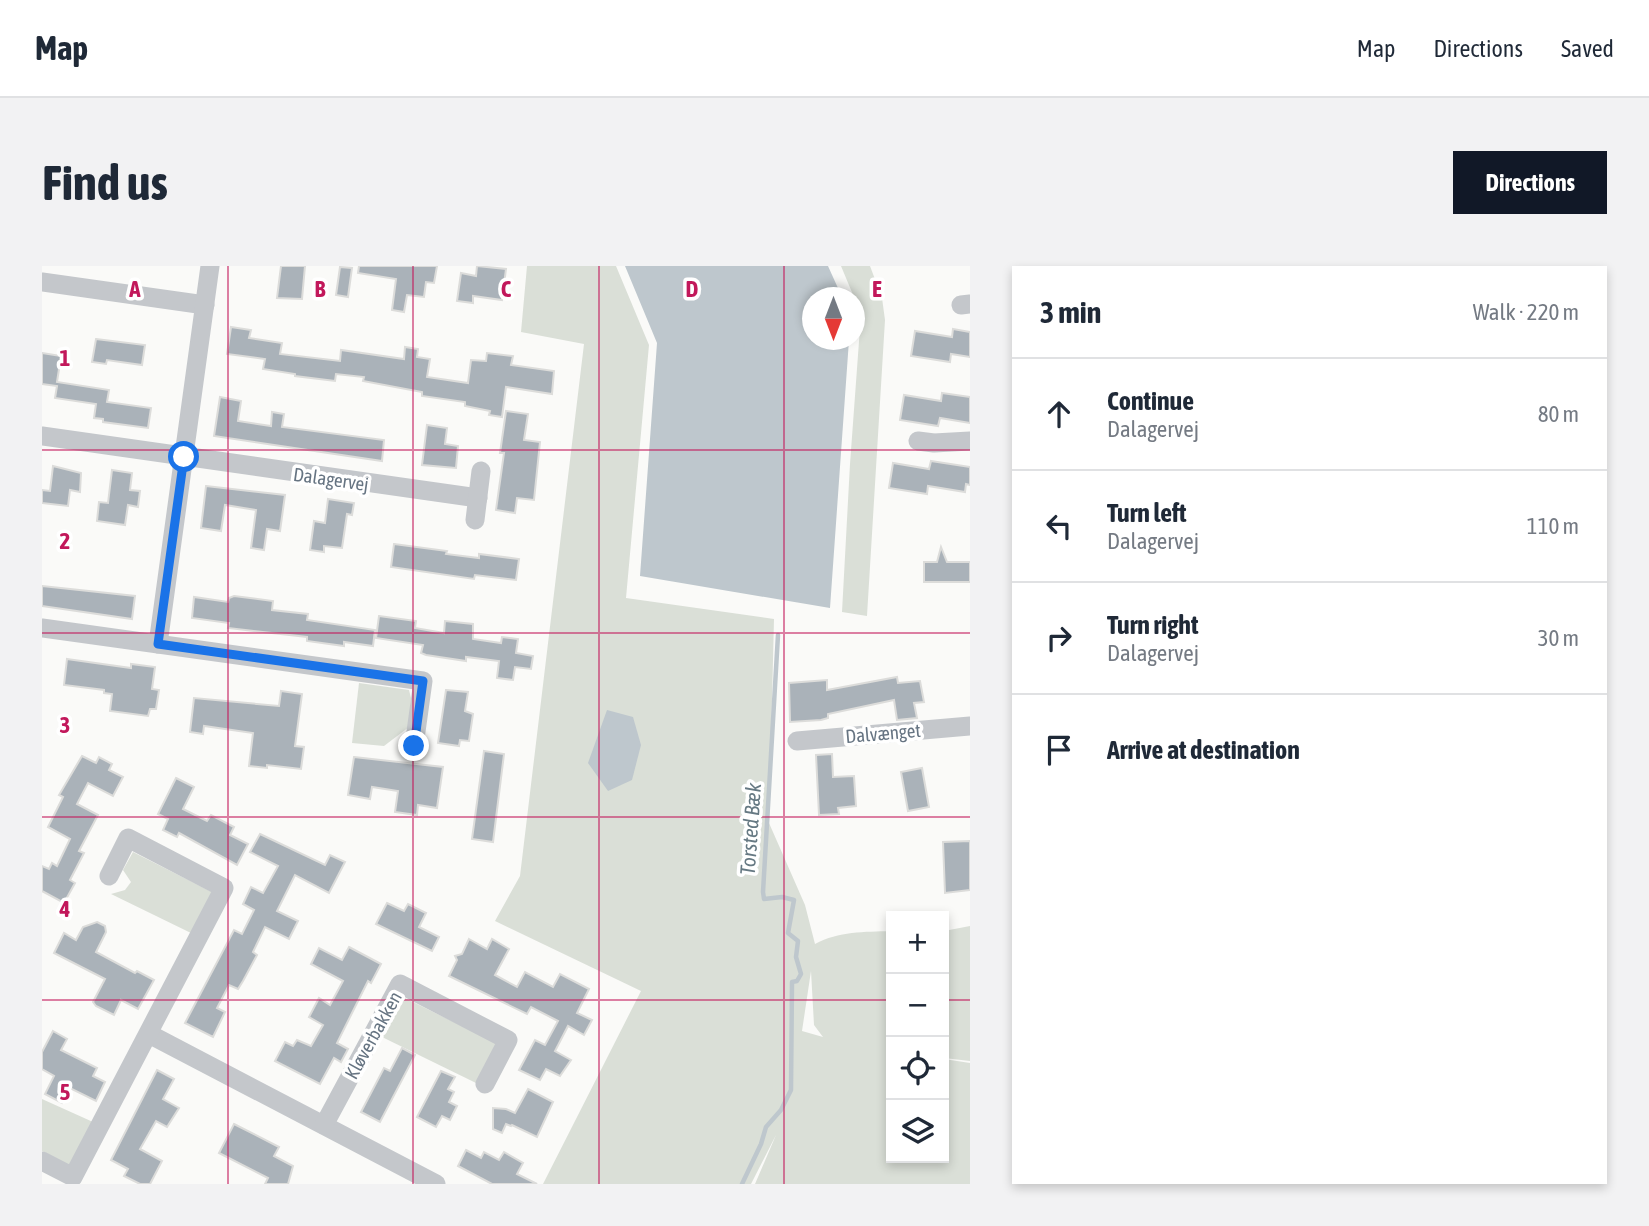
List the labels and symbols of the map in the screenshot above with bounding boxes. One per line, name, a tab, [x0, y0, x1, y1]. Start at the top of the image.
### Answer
text: A	[128, 276, 141, 302]
text: B	[315, 276, 326, 302]
text: C	[501, 276, 512, 302]
text: D	[686, 276, 699, 302]
text: E	[872, 276, 882, 302]
north arrow	[802, 287, 865, 350]
text: 1	[60, 345, 71, 371]
route start	[168, 441, 199, 472]
street label: Dalagervej	[292, 463, 370, 495]
text: 2	[60, 528, 70, 554]
text: 3	[60, 712, 70, 738]
street label: Dalvænget	[844, 719, 922, 747]
route end	[398, 730, 429, 761]
water label: Torsted Bæk	[735, 781, 765, 876]
text: 4	[59, 896, 71, 922]
street label: Kløverbakken	[340, 987, 406, 1083]
text: 5	[60, 1079, 71, 1105]

